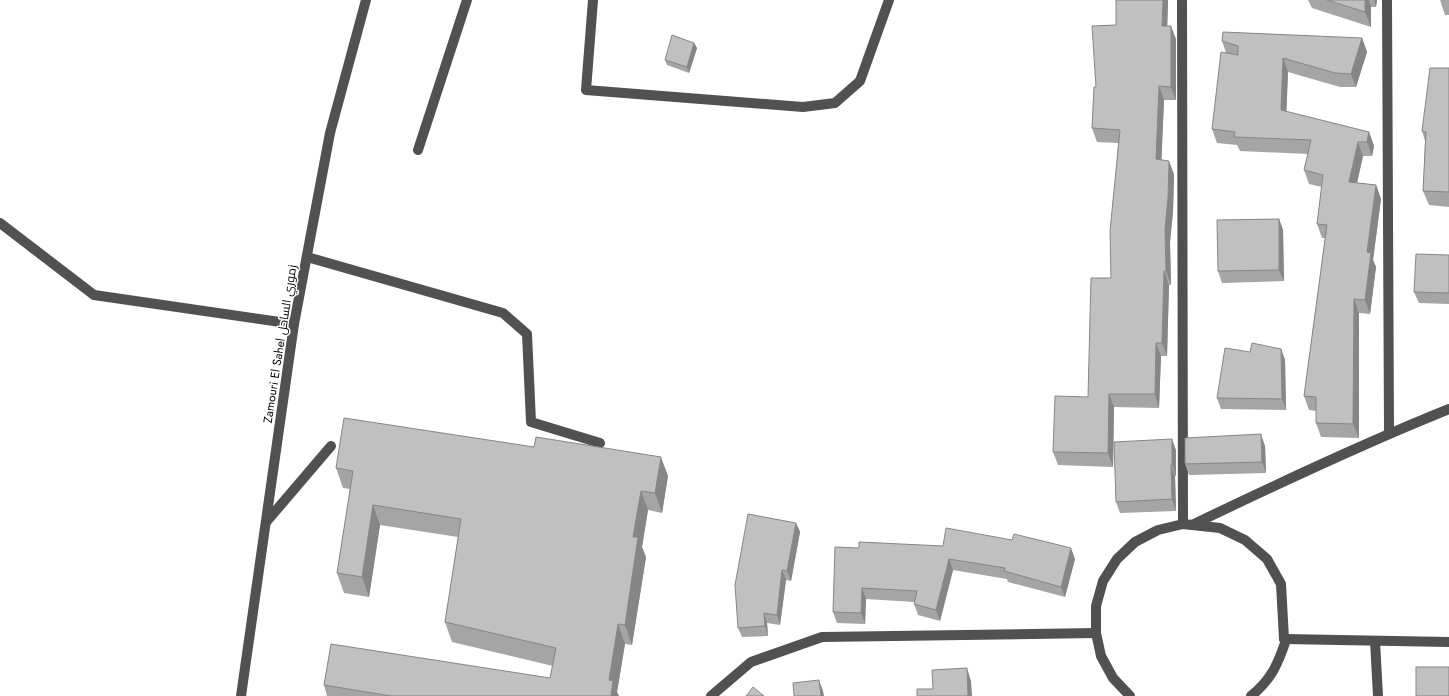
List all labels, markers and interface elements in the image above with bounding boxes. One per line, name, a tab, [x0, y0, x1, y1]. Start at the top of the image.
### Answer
street label: Zamouri El Sahel زموري الساحل	[259, 263, 302, 425]

